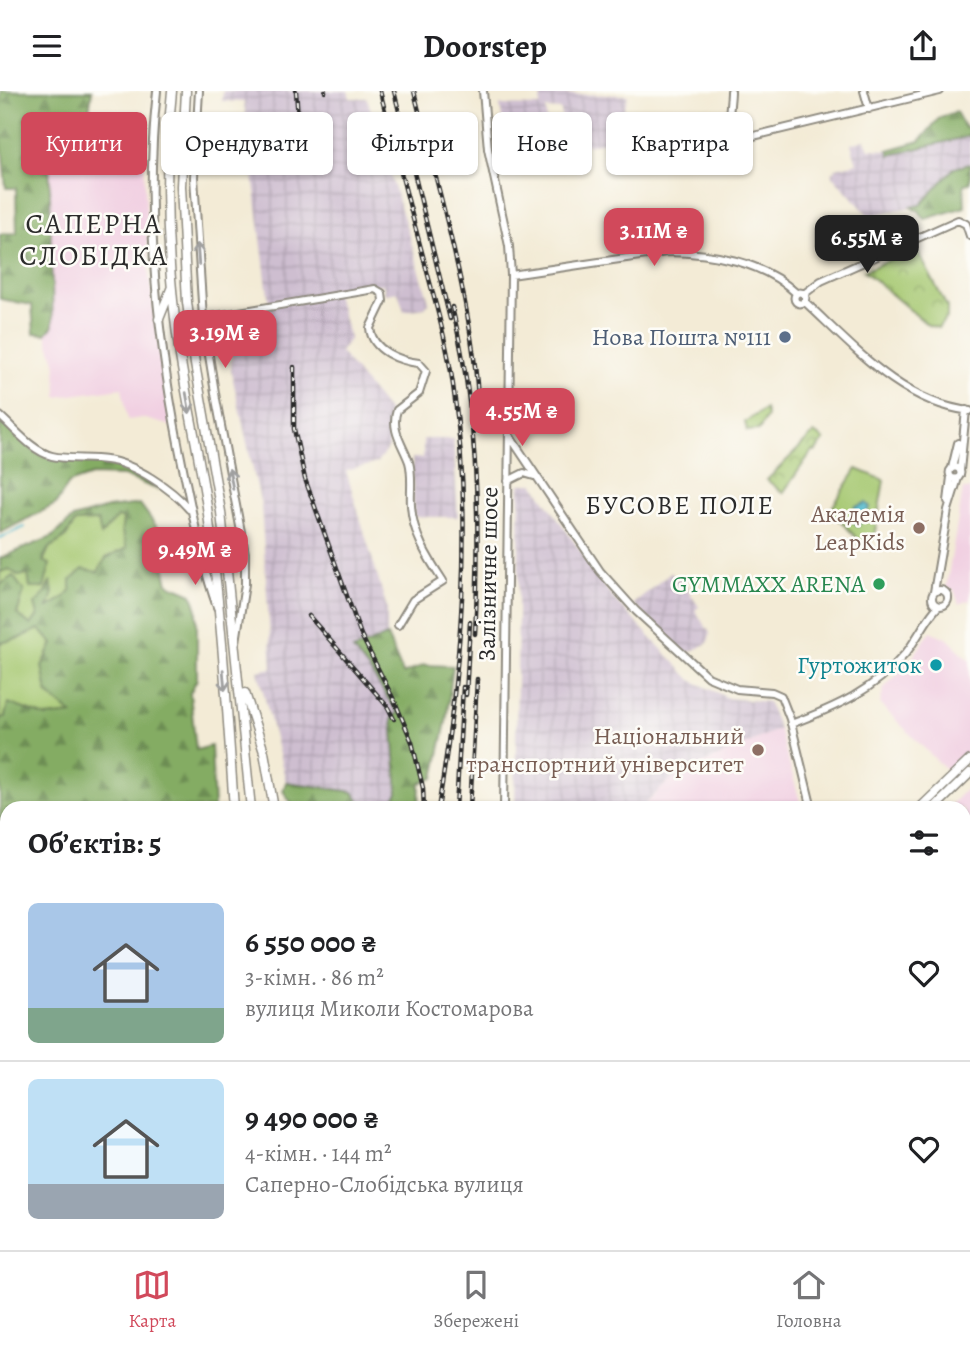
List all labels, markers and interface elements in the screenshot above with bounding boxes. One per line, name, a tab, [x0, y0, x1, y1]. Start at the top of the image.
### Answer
text: Doorstep	[423, 24, 547, 68]
icon: menu	[28, 27, 66, 65]
icon: share	[904, 27, 942, 65]
chip: Купити	[21, 112, 147, 175]
chip: Орендувати	[161, 112, 333, 175]
chip: Фільтри	[347, 112, 478, 175]
chip: Нове	[492, 112, 592, 175]
chip: Квартира	[606, 112, 753, 175]
district label: САПЕРНА СЛОБІДКА	[19, 205, 169, 275]
pin: 3.11M ₴	[589, 209, 719, 268]
text: 3.11M ₴	[620, 215, 688, 246]
pin: 6.55M ₴	[802, 215, 932, 275]
text: 6.55M ₴	[831, 222, 903, 253]
one-way arrow	[191, 244, 204, 266]
pin: 3.19M ₴	[160, 310, 290, 370]
text: 3.19M ₴	[190, 317, 260, 348]
place label: Нова Пошта №111	[592, 321, 771, 353]
marker: Нова Пошта №111	[777, 329, 793, 345]
pin: 4.55M ₴	[457, 389, 587, 448]
one-way arrow	[182, 391, 196, 414]
text: 4.55M ₴	[486, 395, 558, 426]
one-way arrow	[224, 468, 237, 491]
street label: Залізничне шосе	[470, 486, 506, 662]
district label: БУСОВЕ ПОЛЕ	[585, 488, 775, 523]
place label: Академія LeapKids	[810, 498, 905, 558]
marker: Академія LeapKids	[911, 520, 927, 536]
pin: 9.49M ₴	[130, 527, 260, 587]
text: 9.49M ₴	[158, 534, 232, 565]
place label: GYMMAXX ARENA	[672, 568, 866, 600]
marker: GYMMAXX ARENA	[871, 576, 887, 592]
place label: Гуртожиток	[797, 649, 922, 681]
marker: Гуртожиток	[928, 657, 944, 673]
one-way arrow	[218, 668, 231, 691]
place label: Національний транспортний університет	[466, 720, 744, 780]
marker: Національний транспортний університет	[750, 742, 766, 758]
text: Об’єктів: 5	[28, 823, 162, 863]
icon: filters	[905, 824, 943, 862]
text: 6 550 000 ₴	[245, 922, 377, 962]
icon: home	[84, 931, 168, 1015]
icon: heart	[905, 954, 943, 992]
text: 3-кімн. · 86 m²	[245, 962, 384, 993]
text: вулиця Миколи Костомарова	[245, 993, 534, 1024]
text: 9 490 000 ₴	[245, 1098, 379, 1138]
icon: home	[84, 1107, 168, 1191]
icon: heart	[905, 1130, 943, 1168]
text: 4-кімн. · 144 m²	[245, 1138, 392, 1169]
text: Саперно-Слобідська вулиця	[245, 1169, 524, 1200]
tab: Карта	[128, 1266, 176, 1334]
tab: Збережені	[433, 1266, 519, 1334]
tab: Головна	[776, 1266, 842, 1334]

